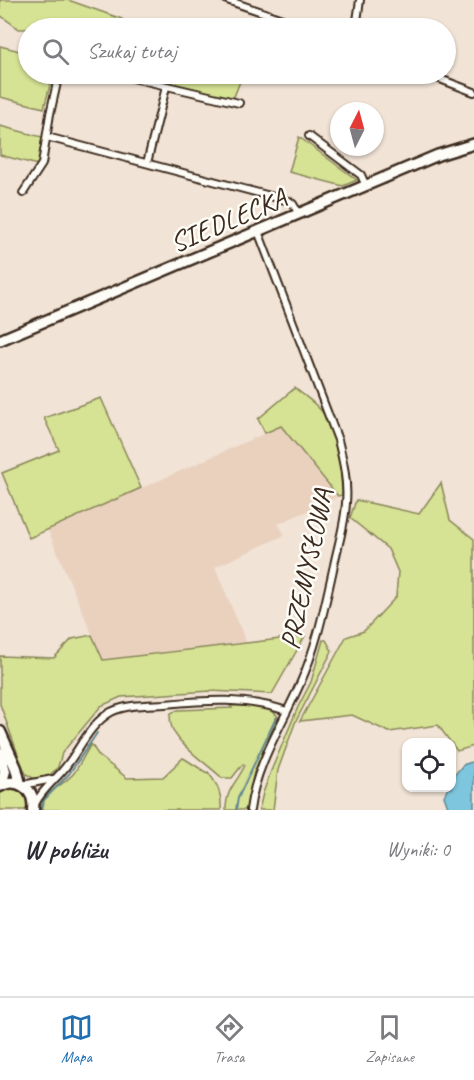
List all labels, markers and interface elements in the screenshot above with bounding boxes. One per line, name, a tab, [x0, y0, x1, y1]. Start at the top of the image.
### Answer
search box	[18, 18, 456, 84]
icon: search	[39, 35, 72, 68]
text: Szukaj tutaj	[87, 37, 177, 65]
north arrow	[330, 102, 384, 156]
street label: SIEDLECKA	[165, 179, 293, 260]
street label: PRZEMYSŁOWA	[272, 485, 340, 652]
map controls	[402, 738, 456, 792]
button: locate	[402, 738, 456, 792]
text: W pobliżu	[24, 833, 107, 866]
text: Wyniki: 0	[387, 837, 450, 862]
tab: Mapa	[60, 1011, 93, 1067]
tab: Trasa	[213, 1011, 246, 1067]
tab: Zapisane	[366, 1011, 414, 1067]

